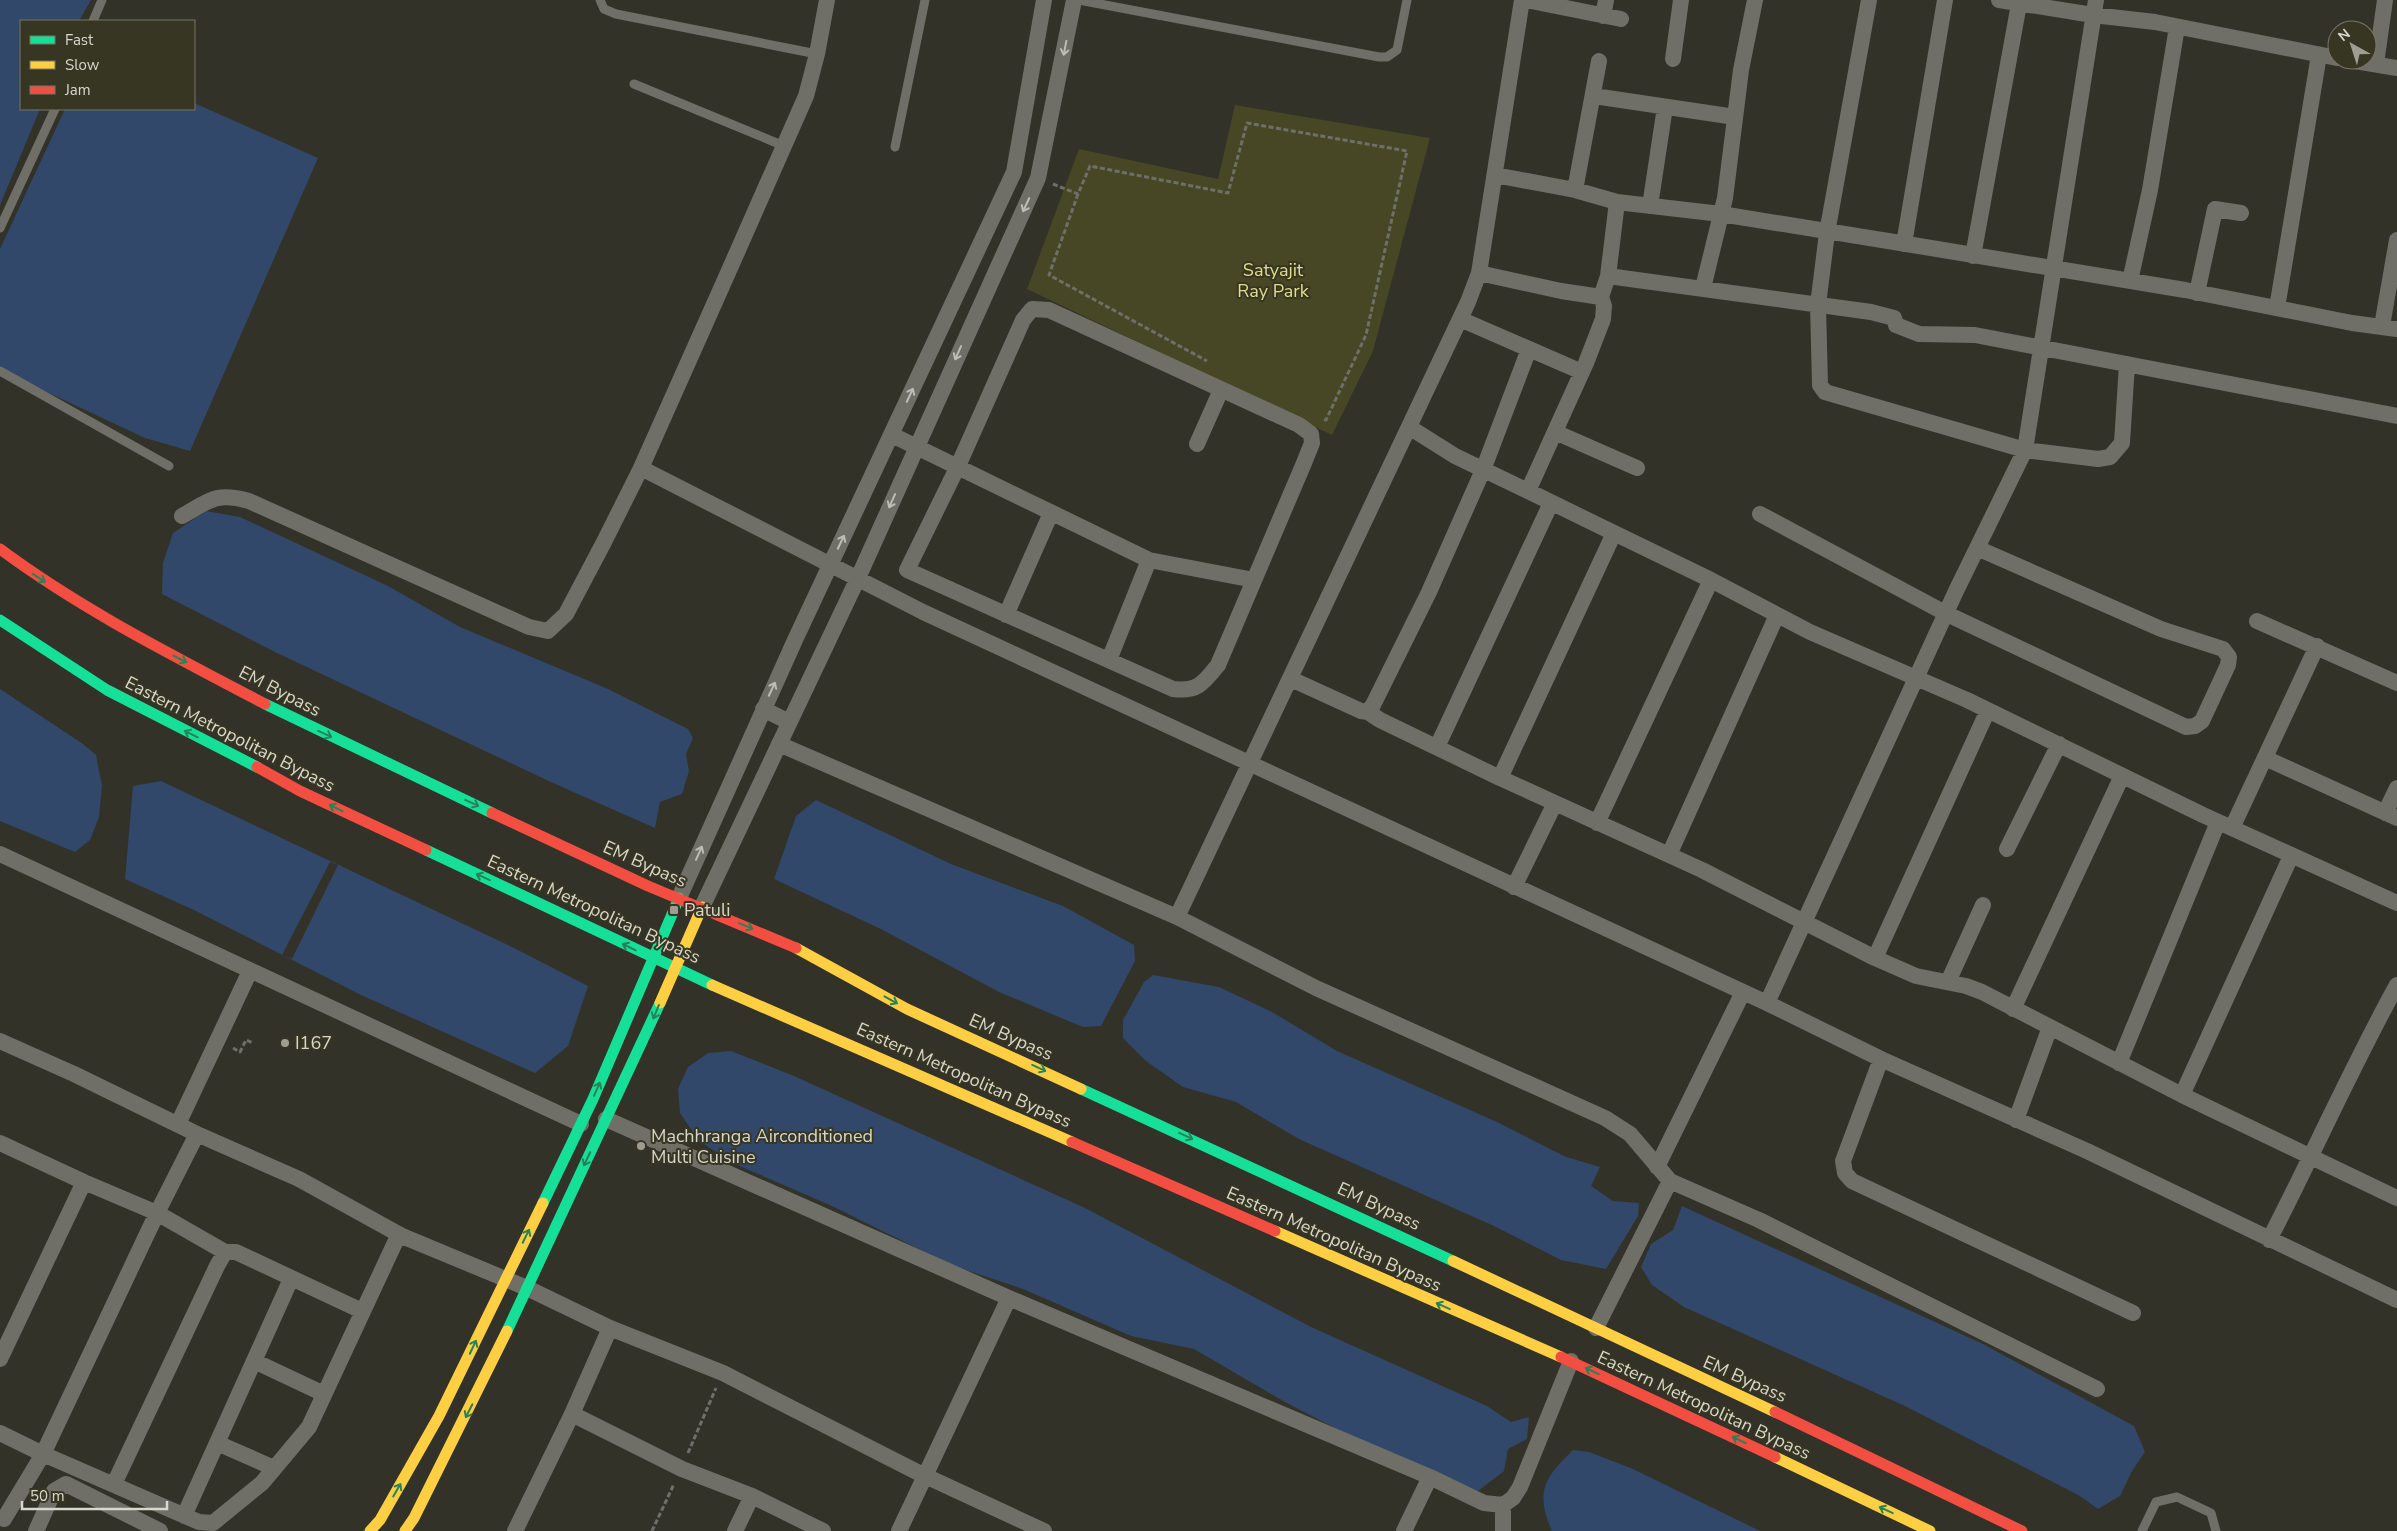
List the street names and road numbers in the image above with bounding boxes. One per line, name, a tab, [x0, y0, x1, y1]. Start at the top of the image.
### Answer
street label: EM Bypass	[235, 660, 325, 722]
street label: Eastern Metropolitan Bypass	[121, 671, 339, 797]
street label: EM Bypass	[599, 835, 691, 893]
street label: Eastern Metropolitan Bypass	[484, 849, 704, 969]
street label: EM Bypass	[965, 1008, 1057, 1066]
street label: Eastern Metropolitan Bypass	[853, 1017, 1075, 1133]
street label: EM Bypass	[1333, 1176, 1425, 1236]
street label: Eastern Metropolitan Bypass	[1223, 1181, 1445, 1297]
street label: Eastern Metropolitan Bypass	[1594, 1345, 1814, 1465]
street label: EM Bypass	[1699, 1350, 1791, 1408]

